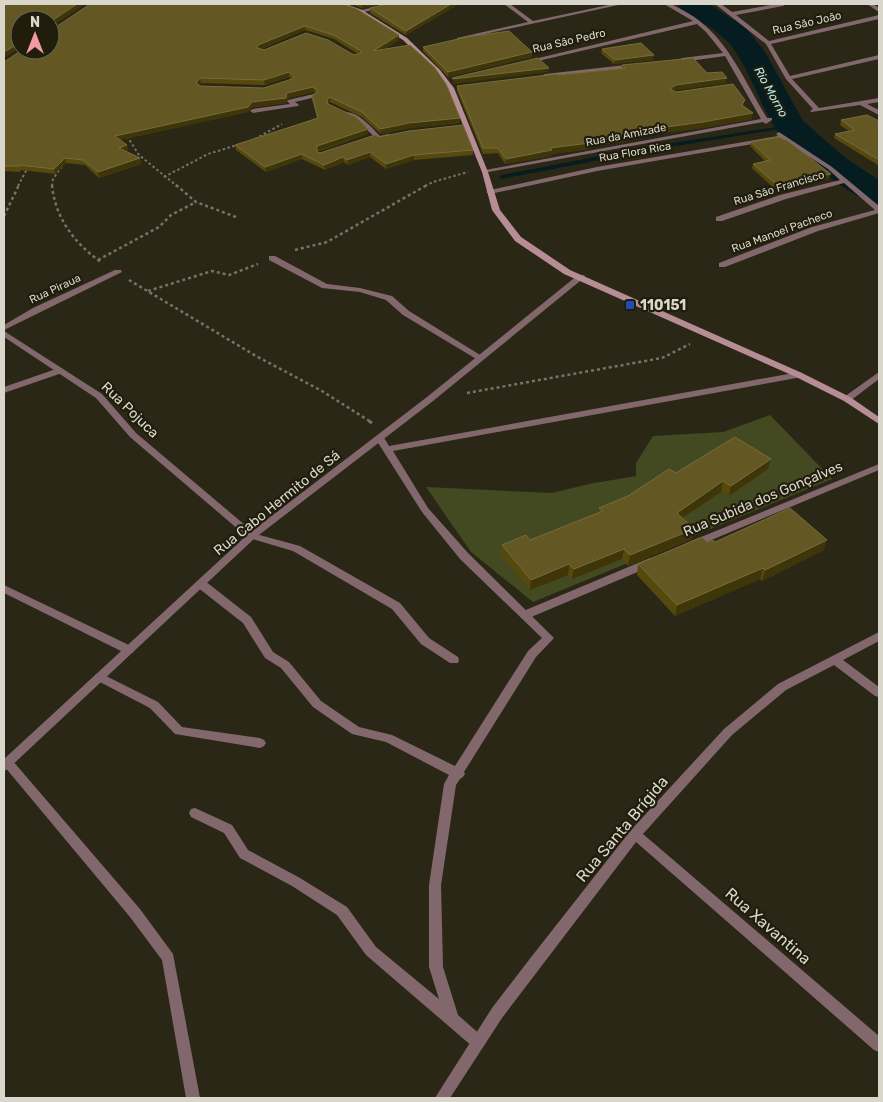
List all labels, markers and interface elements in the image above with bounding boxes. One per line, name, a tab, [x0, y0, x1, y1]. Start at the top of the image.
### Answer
street label: Rua São João	[771, 9, 843, 37]
north arrow	[10, 10, 60, 60]
text: N	[30, 14, 40, 31]
street label: Rua São Pedro	[531, 26, 607, 56]
water label: Rio Morno	[751, 64, 791, 120]
street label: Rua da Amizade	[585, 121, 667, 149]
street label: Rua Flora Rica	[598, 139, 672, 165]
street label: Rua São Francisco	[732, 168, 826, 208]
street label: Rua Manoel Pacheco	[730, 207, 834, 255]
street label: Rua Piraua	[27, 271, 83, 307]
place label: 110151	[640, 297, 686, 314]
marker: 110151	[624, 299, 636, 311]
street label: Rua Pojuca	[98, 378, 162, 442]
street label: Rua Cabo Hermito de Sá	[210, 447, 344, 559]
street label: Rua Subida dos Gonçalves	[681, 458, 845, 540]
street label: Rua Santa Brígida	[572, 772, 672, 886]
street label: Rua Xavantina	[721, 884, 815, 968]

